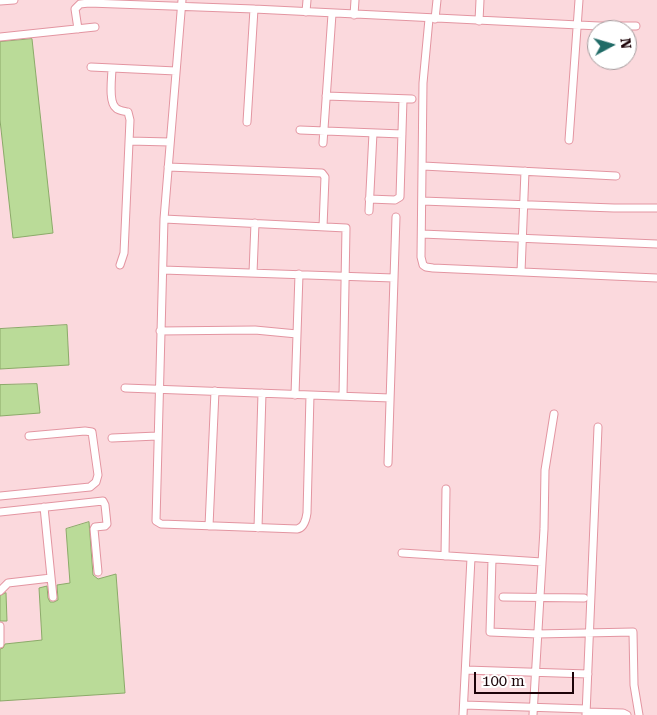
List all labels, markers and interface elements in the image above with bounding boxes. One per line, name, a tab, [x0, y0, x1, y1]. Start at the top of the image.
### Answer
north arrow	[587, 20, 637, 70]
text: N	[617, 37, 634, 50]
scale bar	[477, 662, 577, 694]
text: 100 m	[482, 672, 525, 690]

